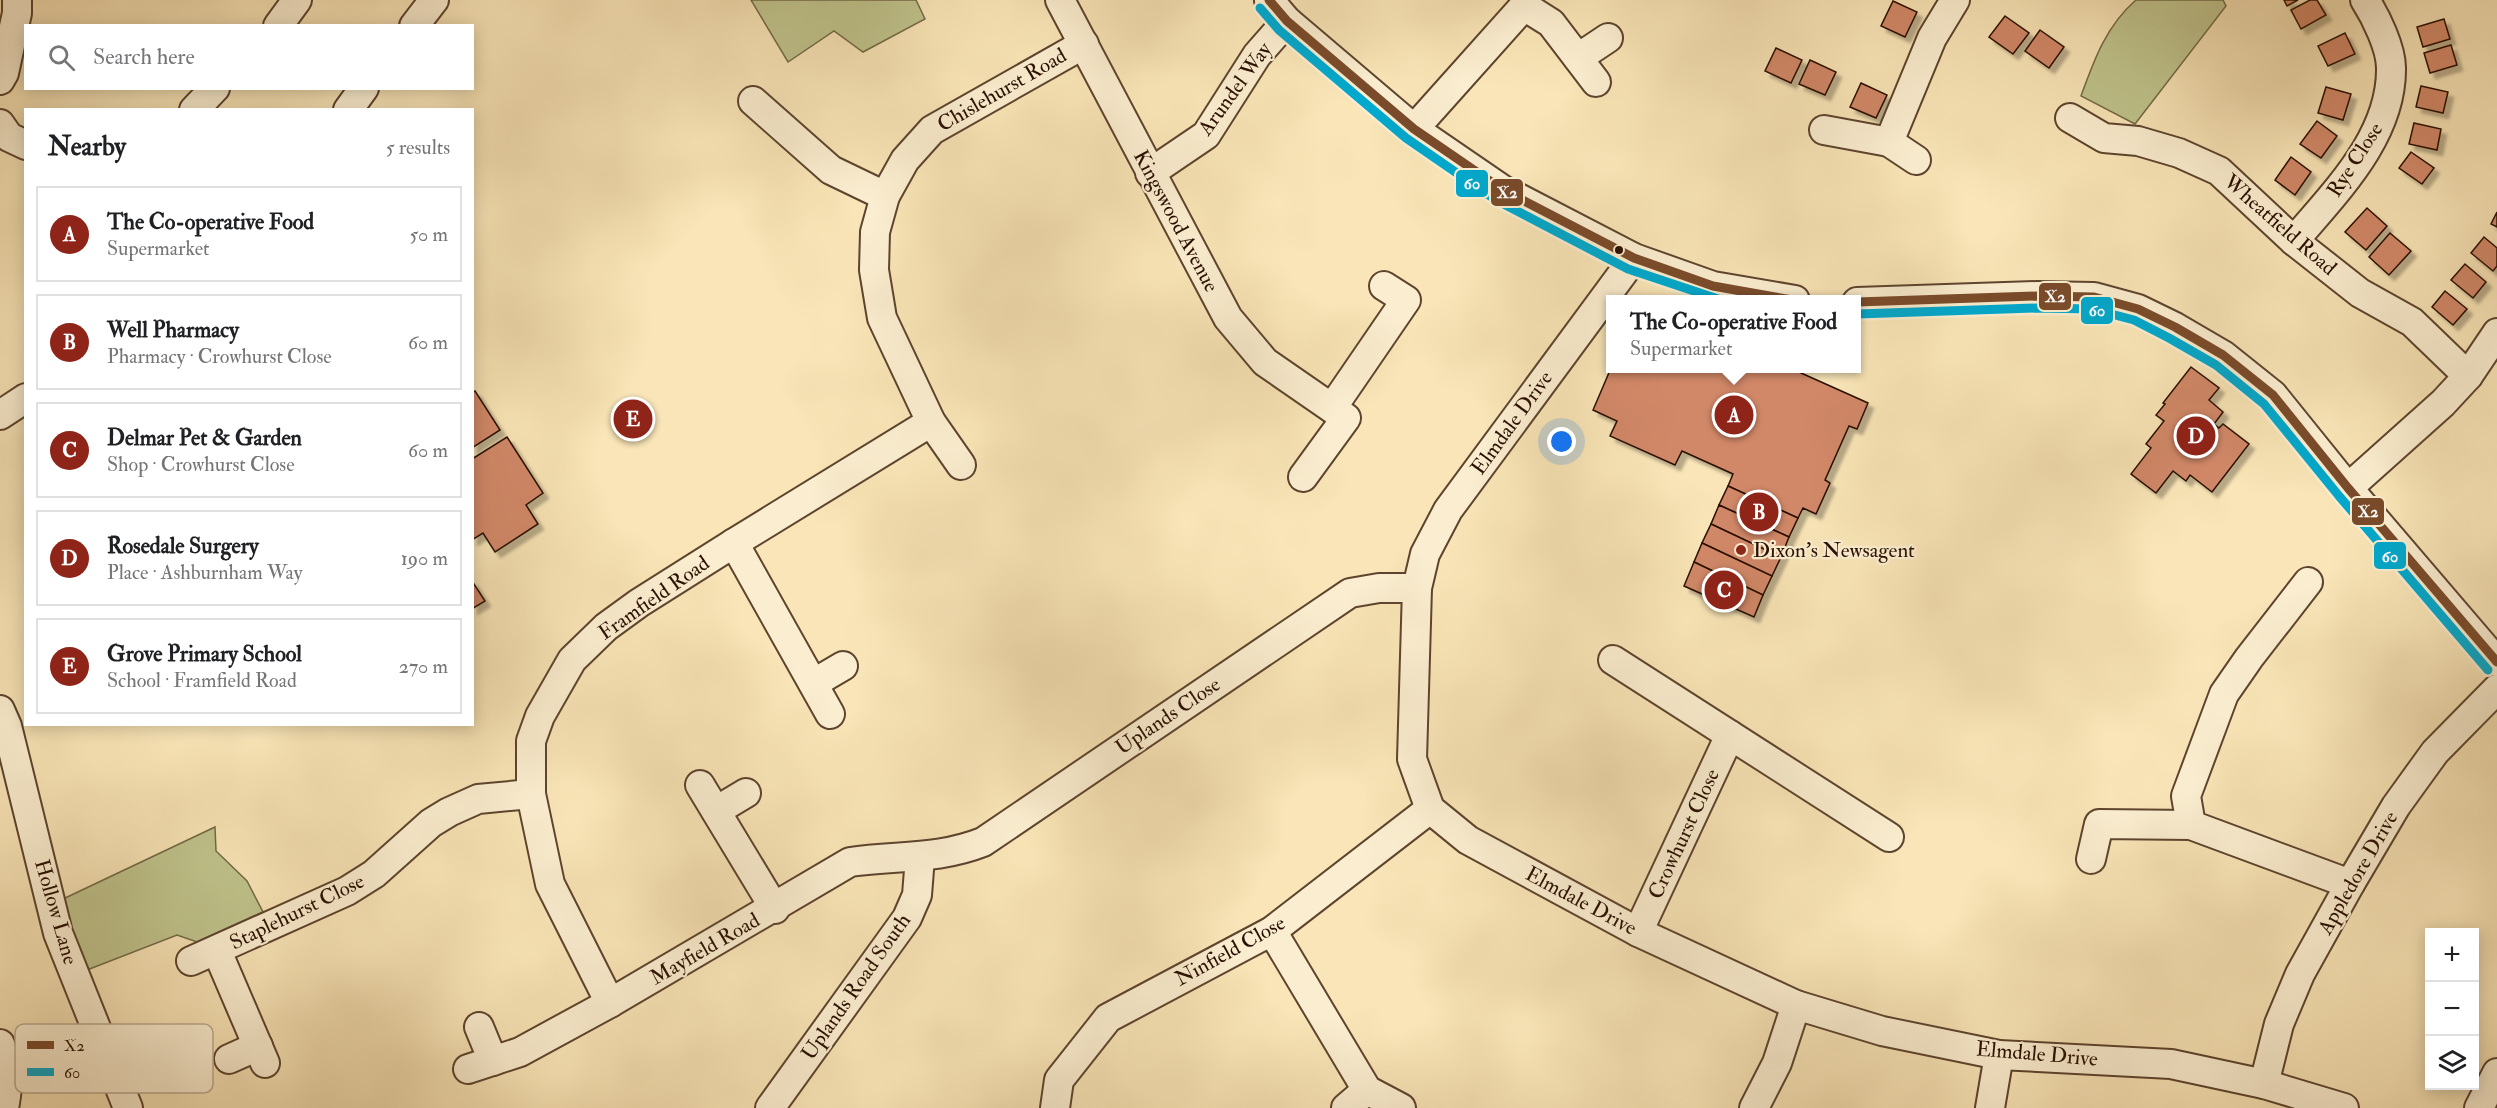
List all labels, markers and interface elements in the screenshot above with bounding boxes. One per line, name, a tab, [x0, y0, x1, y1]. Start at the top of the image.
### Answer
search box	[24, 24, 474, 90]
street label: Arundel Way	[1191, 36, 1278, 142]
icon: search	[45, 41, 78, 74]
street label: Chislehurst Road	[932, 42, 1072, 138]
text: Search here	[93, 43, 195, 71]
street label: Rye Close	[2321, 117, 2389, 202]
text: Nearby	[48, 131, 126, 163]
text: 5 results	[386, 135, 450, 160]
street label: Kingswood Avenue	[1127, 145, 1225, 297]
street label: Wheatfield Road	[2217, 168, 2343, 282]
line badge: 60	[1455, 169, 1489, 198]
text: 60	[1464, 174, 1480, 194]
line badge: X2	[1490, 178, 1524, 207]
text: X2	[1497, 183, 1517, 203]
text: The Co-operative Food	[107, 208, 314, 236]
text: A	[63, 222, 76, 247]
text: 50 m	[409, 222, 448, 247]
text: Supermarket	[107, 236, 210, 261]
unlabelled marker	[1613, 244, 1625, 256]
line badge: X2	[2038, 282, 2072, 311]
text: X2	[2045, 287, 2065, 307]
popup	[1606, 295, 1861, 373]
line badge: 60	[2080, 296, 2114, 325]
text: 60	[2089, 301, 2105, 321]
text: The Co-operative Food	[1630, 308, 1837, 336]
text: Well Pharmacy	[107, 316, 239, 344]
text: B	[63, 330, 76, 355]
text: 60 m	[408, 330, 448, 355]
text: Supermarket	[1630, 336, 1732, 361]
text: Pharmacy · Crowhurst Close	[107, 344, 332, 369]
street label: Elmdale Drive	[1465, 365, 1559, 480]
pin: A	[1714, 392, 1754, 438]
pin: E	[614, 396, 652, 442]
pin: D	[2176, 414, 2216, 458]
text: Delmar Pet & Garden	[107, 424, 302, 452]
your location	[1547, 427, 1576, 456]
text: C	[62, 438, 77, 463]
text: 60 m	[408, 438, 448, 463]
text: Shop · Crowhurst Close	[107, 452, 295, 477]
pin: B	[1740, 490, 1778, 534]
line badge: X2	[2351, 497, 2385, 526]
text: X2	[2358, 502, 2378, 522]
text: Rosedale Surgery	[107, 532, 259, 560]
place label: Dixon's Newsagent	[1753, 537, 1915, 564]
line badge: 60	[2373, 541, 2407, 570]
marker: Dixon's Newsagent	[1734, 543, 1748, 557]
text: D	[61, 546, 78, 571]
text: 190 m	[401, 546, 448, 571]
text: 60	[2382, 547, 2398, 567]
street label: Framfield Road	[593, 549, 715, 646]
text: Place · Ashburnham Way	[107, 560, 302, 585]
pin: C	[1704, 568, 1744, 612]
text: Grove Primary School	[107, 640, 302, 668]
text: E	[62, 654, 77, 679]
text: 270 m	[399, 654, 448, 679]
text: School · Framfield Road	[107, 668, 297, 693]
street label: Uplands Close	[1110, 671, 1226, 761]
street label: Crowhurst Close	[1642, 764, 1726, 903]
street label: Appledore Drive	[2311, 806, 2404, 940]
street label: Hollow Lane	[28, 856, 84, 968]
street label: Elmdale Drive	[1521, 860, 1642, 942]
street label: Staplehurst Close	[225, 868, 369, 956]
street label: Mayfield Road	[645, 906, 765, 991]
street label: Uplands Road South	[795, 908, 917, 1066]
street label: Ninfield Close	[1170, 909, 1290, 992]
map controls	[2425, 928, 2479, 1090]
button: +	[2425, 928, 2479, 982]
button: −	[2425, 982, 2479, 1036]
legend	[15, 1024, 213, 1093]
street label: Elmdale Drive	[1975, 1035, 2099, 1073]
text: X2	[64, 1036, 85, 1056]
button: layers	[2425, 1036, 2479, 1090]
text: 60	[64, 1063, 80, 1083]

